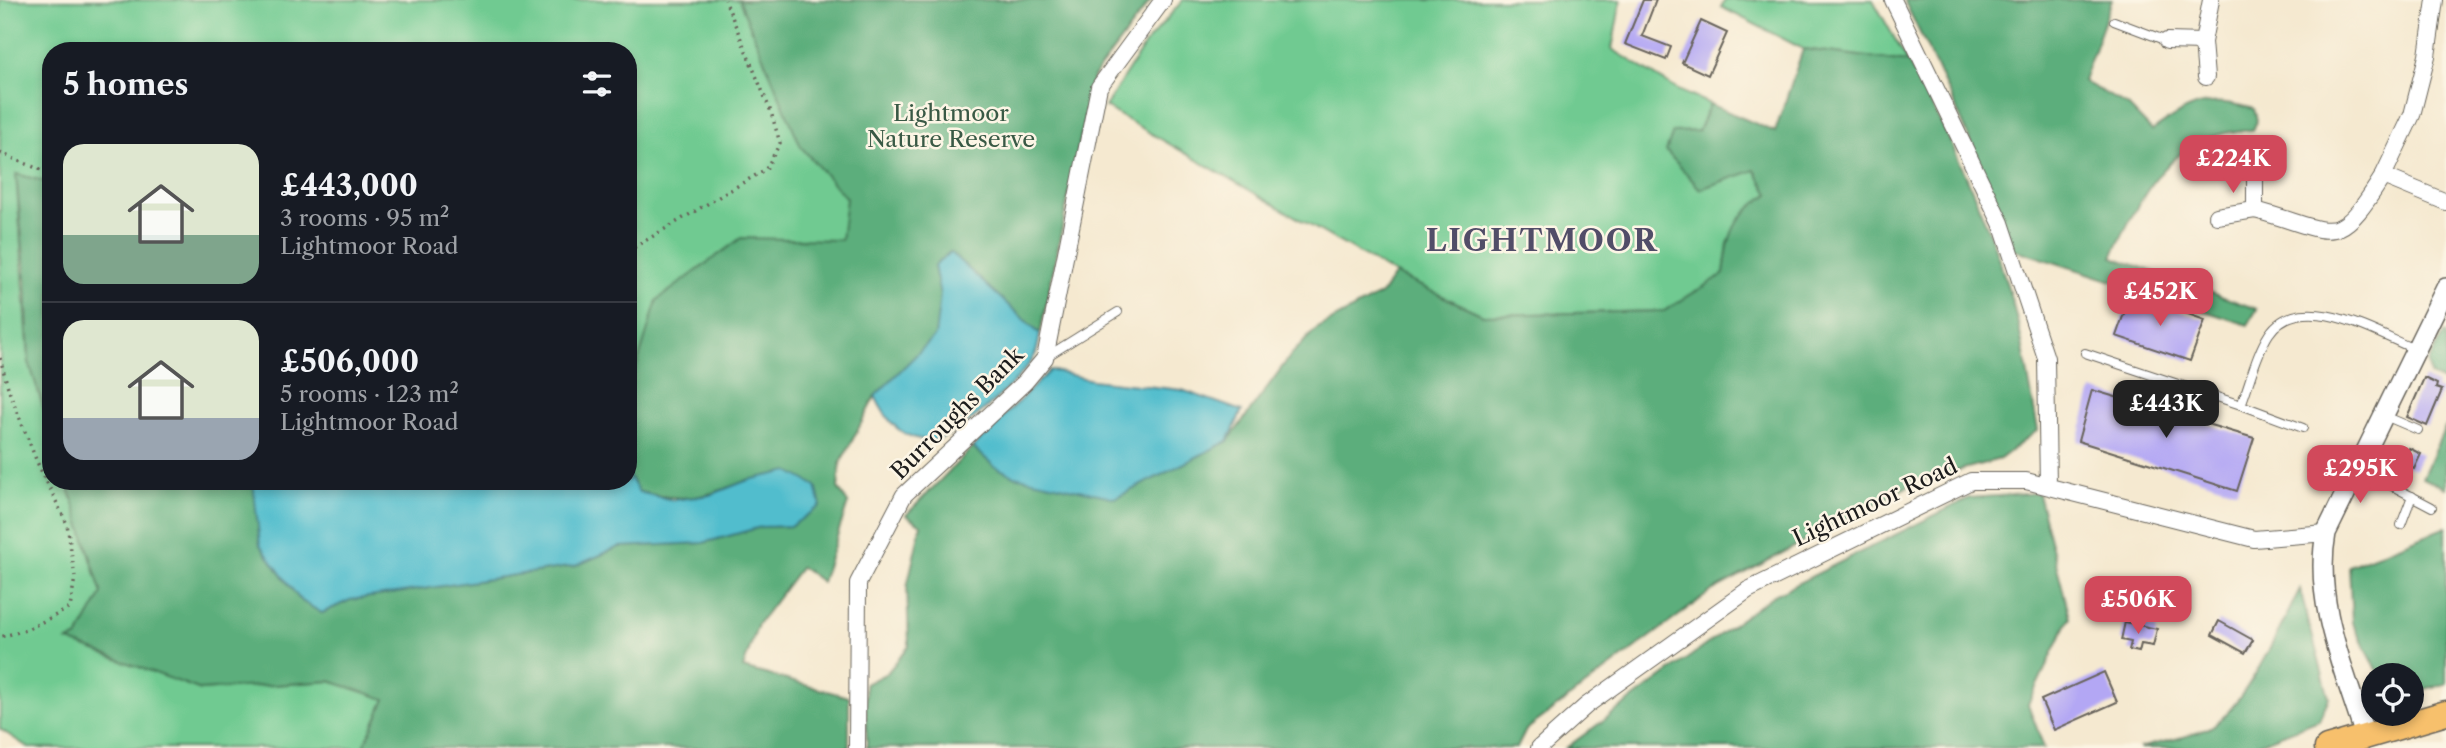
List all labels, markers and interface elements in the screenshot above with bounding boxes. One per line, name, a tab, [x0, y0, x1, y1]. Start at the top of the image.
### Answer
icon: filters	[578, 65, 616, 103]
text: 5 homes	[63, 66, 188, 103]
park label: Lightmoor Nature Reserve	[867, 99, 1035, 153]
pin: £224K	[2184, 136, 2282, 195]
text: £224K	[2196, 144, 2270, 172]
text: £443,000	[280, 167, 418, 204]
icon: home	[119, 172, 203, 256]
text: 3 rooms · 95 m²	[280, 204, 449, 232]
district label: LIGHTMOOR	[1426, 222, 1658, 259]
text: Lightmoor Road	[280, 232, 459, 260]
pin: £452K	[2111, 268, 2209, 328]
text: £452K	[2123, 277, 2197, 305]
street label: Burroughs Bank	[885, 340, 1030, 485]
text: £506,000	[280, 343, 419, 380]
icon: home	[119, 348, 203, 432]
text: 5 rooms · 123 m²	[280, 380, 459, 408]
pin: £443K	[2117, 380, 2215, 440]
text: £443K	[2129, 389, 2203, 417]
text: Lightmoor Road	[280, 408, 459, 436]
pin: £295K	[2311, 446, 2409, 505]
street label: Lightmoor Road	[1788, 452, 1962, 552]
text: £295K	[2323, 454, 2397, 482]
pin: £506K	[2089, 576, 2187, 636]
text: £506K	[2101, 585, 2175, 613]
map controls	[2361, 663, 2424, 726]
button: locate	[2361, 663, 2424, 726]

